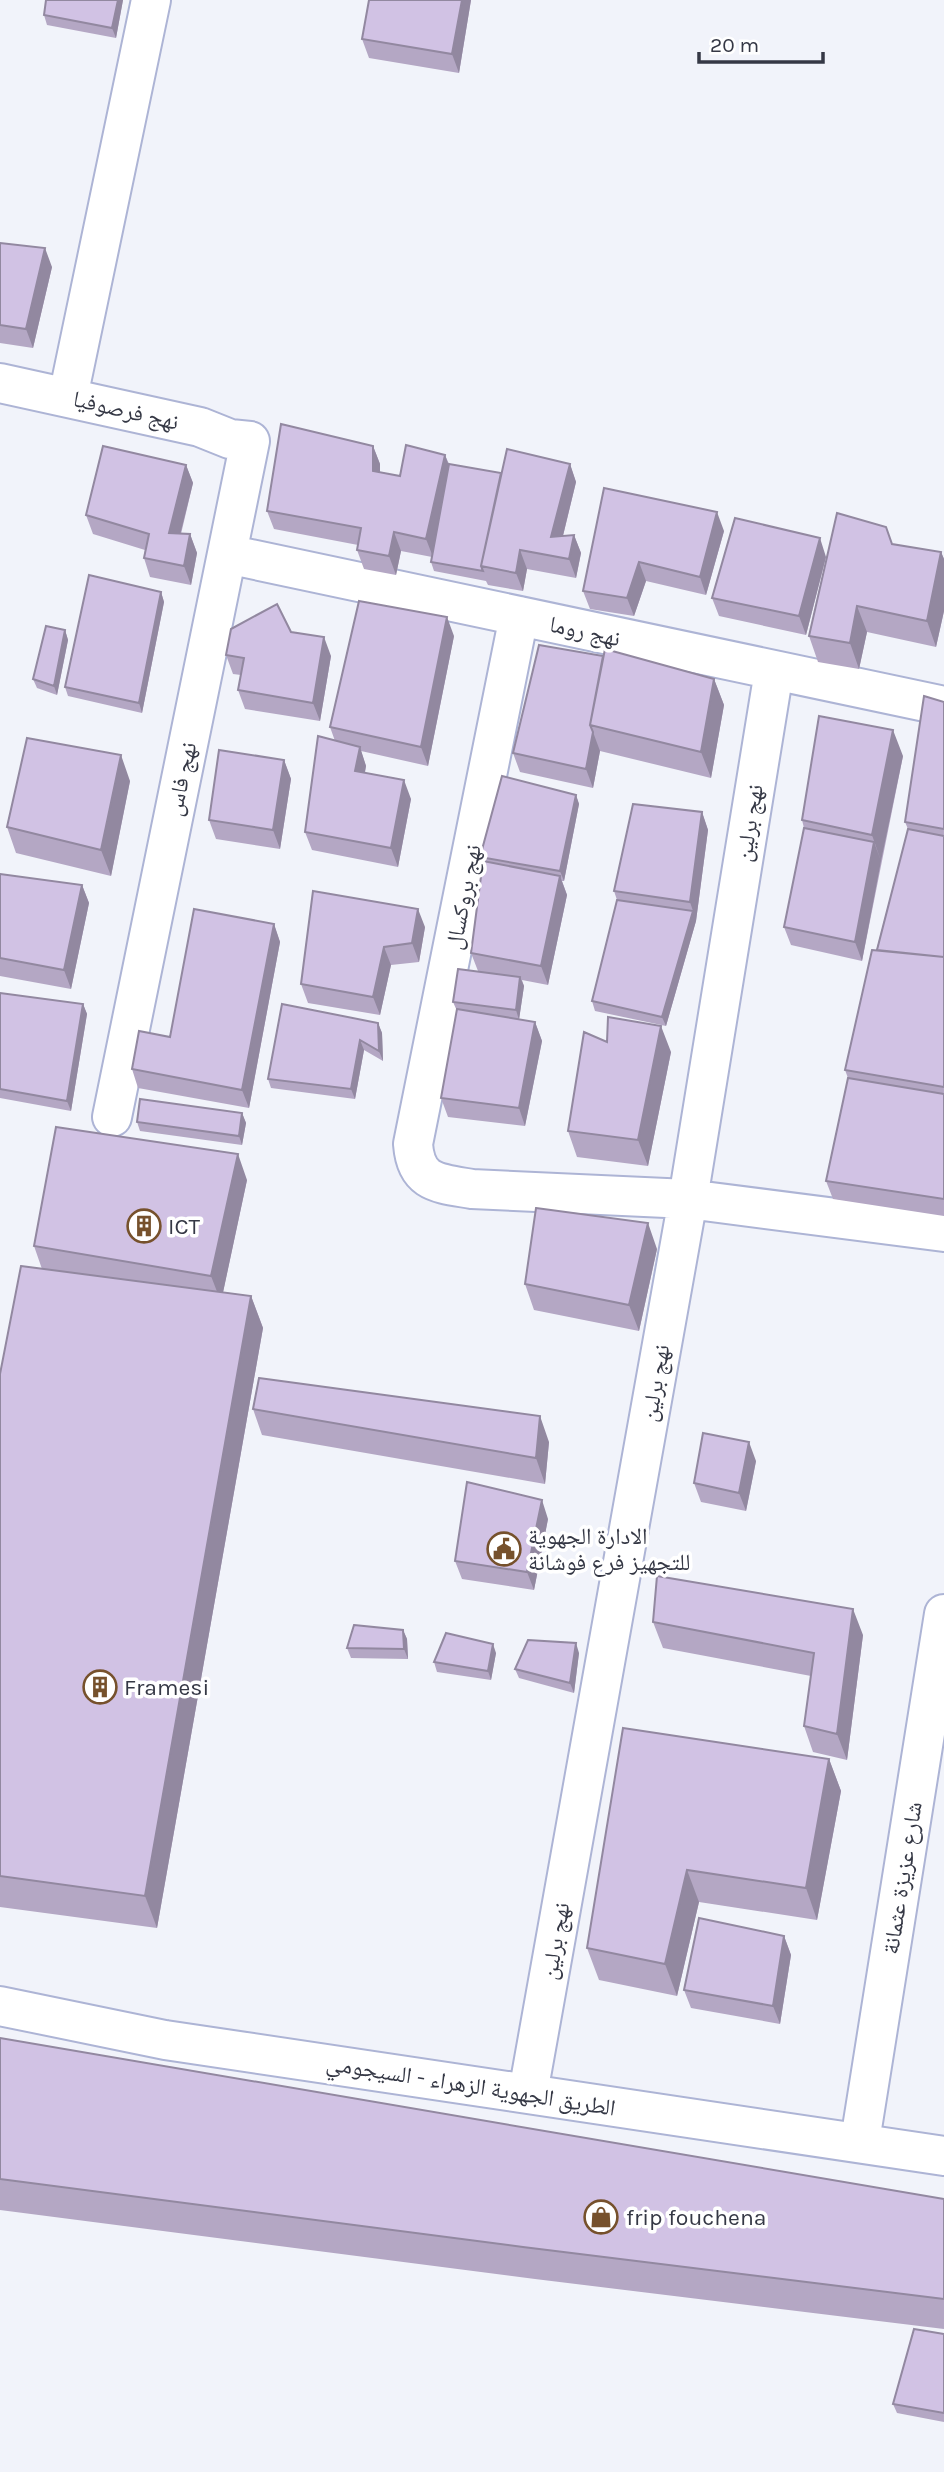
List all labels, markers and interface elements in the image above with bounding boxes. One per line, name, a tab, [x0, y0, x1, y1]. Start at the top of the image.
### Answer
scale bar	[699, 21, 823, 65]
text: 20 m	[710, 33, 759, 57]
street label: نهج فرصوفيا	[70, 385, 181, 437]
street label: نهج روما	[547, 611, 623, 653]
street label: نهج فاس	[161, 740, 203, 819]
street label: نهج برلين	[730, 782, 770, 864]
street label: نهج بروكسال	[440, 842, 488, 952]
building icon: ICT	[125, 1207, 163, 1245]
place label: ICT	[168, 1213, 201, 1240]
street label: نهج برلين	[635, 1342, 677, 1424]
place label: الادارة الجهوية للتجهيز فرع فوشانة	[528, 1523, 690, 1577]
public building icon: الادارة الجهوية للتجهيز فرع فوشانة	[485, 1530, 523, 1568]
building icon: Framesi	[81, 1668, 119, 1706]
place label: Framesi	[124, 1674, 209, 1701]
street label: شارع عزيزة عثمانة	[877, 1800, 929, 1956]
street label: نهج برلين	[535, 1900, 577, 1982]
street label: الطريق الجهوية الزهراء - السيجومي	[324, 2049, 617, 2126]
shop icon: frip fouchena	[582, 2198, 620, 2236]
place label: frip fouchena	[626, 2204, 766, 2231]

